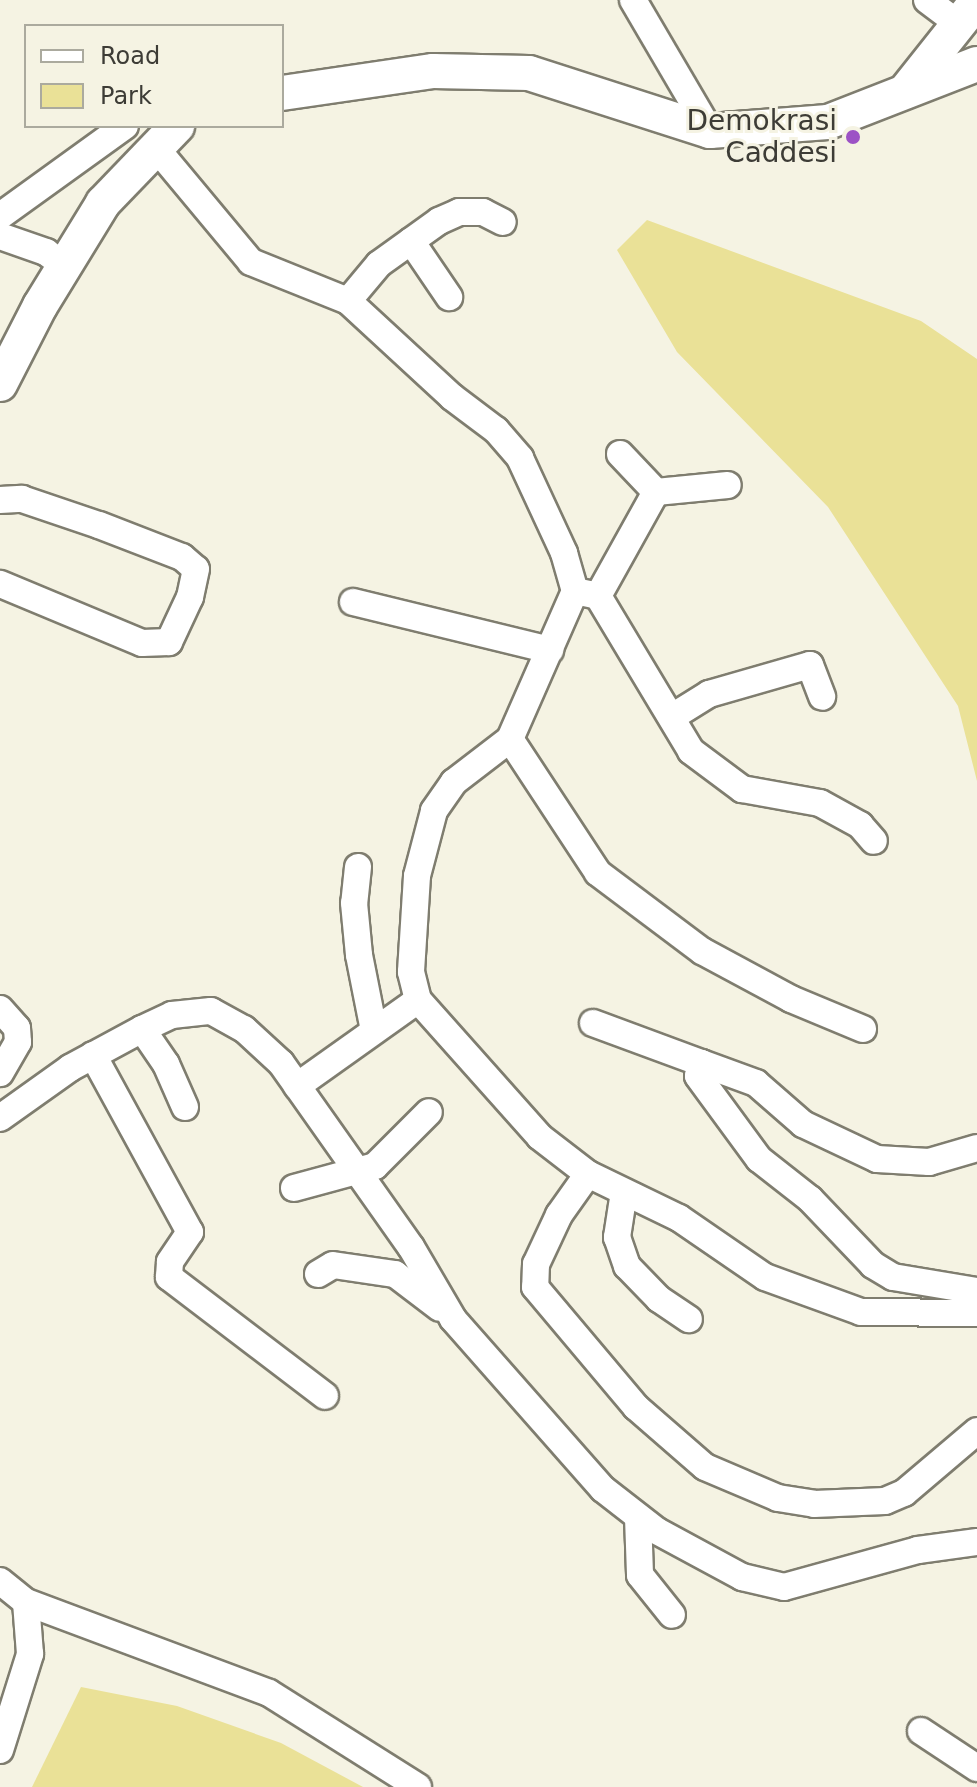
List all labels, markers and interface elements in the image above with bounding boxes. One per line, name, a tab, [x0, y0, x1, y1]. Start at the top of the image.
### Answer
legend	[24, 24, 284, 128]
text: Road	[100, 42, 160, 70]
text: Park	[100, 82, 152, 110]
place label: Demokrasi Caddesi	[687, 104, 837, 170]
marker: Demokrasi Caddesi	[844, 128, 862, 146]

